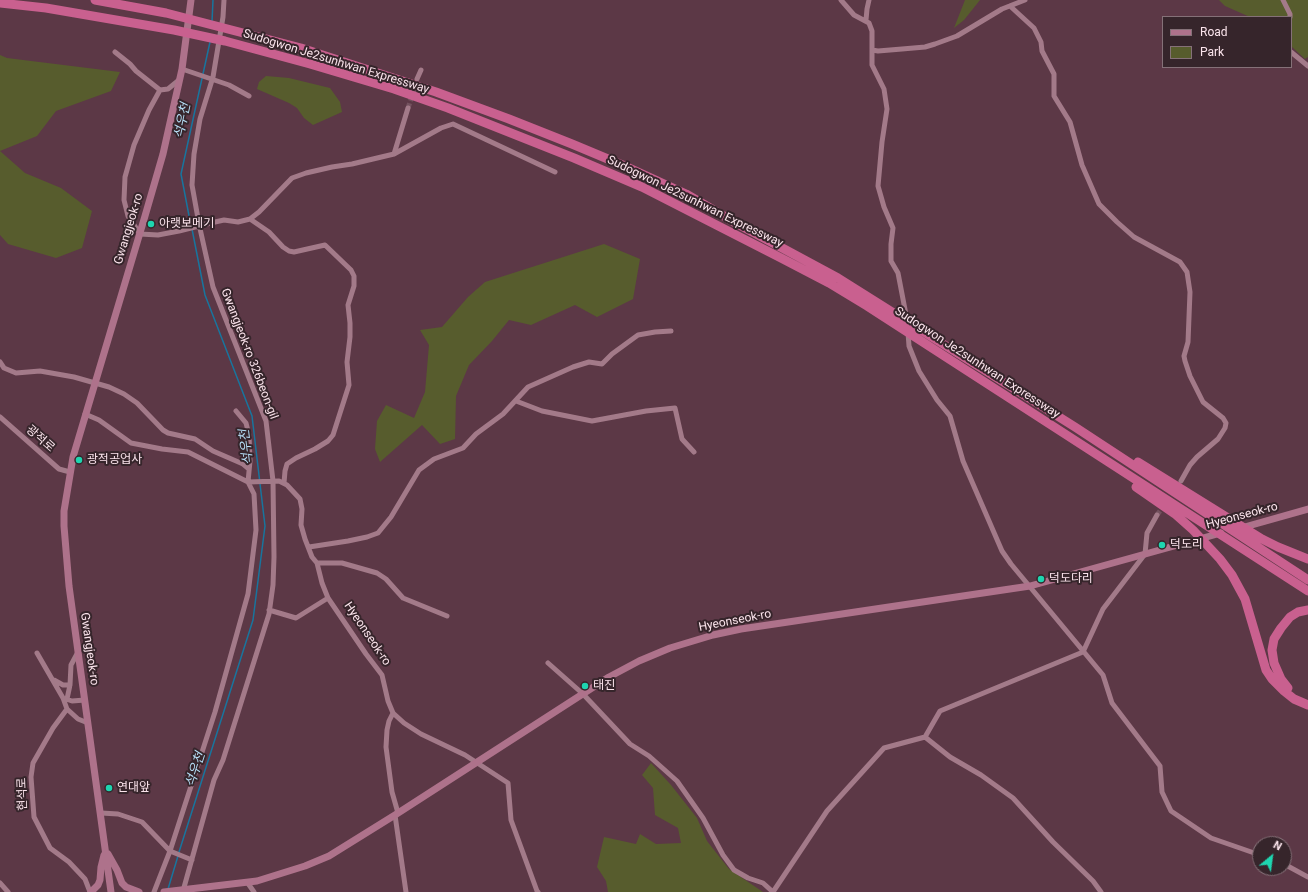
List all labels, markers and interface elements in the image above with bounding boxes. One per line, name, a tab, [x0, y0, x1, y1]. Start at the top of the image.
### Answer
legend	[1162, 16, 1292, 68]
text: Road	[1200, 25, 1228, 39]
street label: Sudogwon Je2sunhwan Expressway	[241, 27, 431, 97]
text: Park	[1200, 45, 1224, 59]
water label: 석우천	[172, 102, 194, 140]
street label: Sudogwon Je2sunhwan Expressway	[605, 153, 785, 251]
street label: Gwangjeok-ro	[111, 192, 147, 266]
place label: 아랫보메기	[159, 217, 214, 231]
marker: 아랫보메기	[146, 219, 156, 229]
street label: Gwangjeok-ro 326beon-gil	[217, 287, 281, 421]
street label: Sudogwon Je2sunhwan Expressway	[892, 304, 1062, 422]
street label: 광적로	[23, 423, 57, 455]
water label: 석우천	[237, 428, 257, 466]
place label: 광적공업사	[87, 453, 142, 467]
marker: 광적공업사	[74, 455, 84, 465]
street label: Hyeonseok-ro	[1205, 500, 1279, 532]
place label: 덕도리	[1170, 538, 1203, 552]
marker: 덕도리	[1157, 540, 1167, 550]
place label: 덕도다리	[1049, 572, 1093, 586]
marker: 덕도다리	[1036, 574, 1046, 584]
street label: Hyeonseok-ro	[340, 599, 394, 669]
street label: Hyeonseok-ro	[698, 607, 772, 635]
street label: Gwangjeok-ro	[77, 612, 101, 686]
place label: 태진	[593, 679, 615, 693]
marker: 태진	[580, 681, 590, 691]
water label: 석우천	[183, 751, 209, 789]
street label: 현석로	[15, 777, 31, 811]
place label: 연대앞	[117, 781, 150, 795]
marker: 연대앞	[104, 783, 114, 793]
north arrow	[1252, 836, 1292, 876]
text: N	[1271, 838, 1284, 854]

